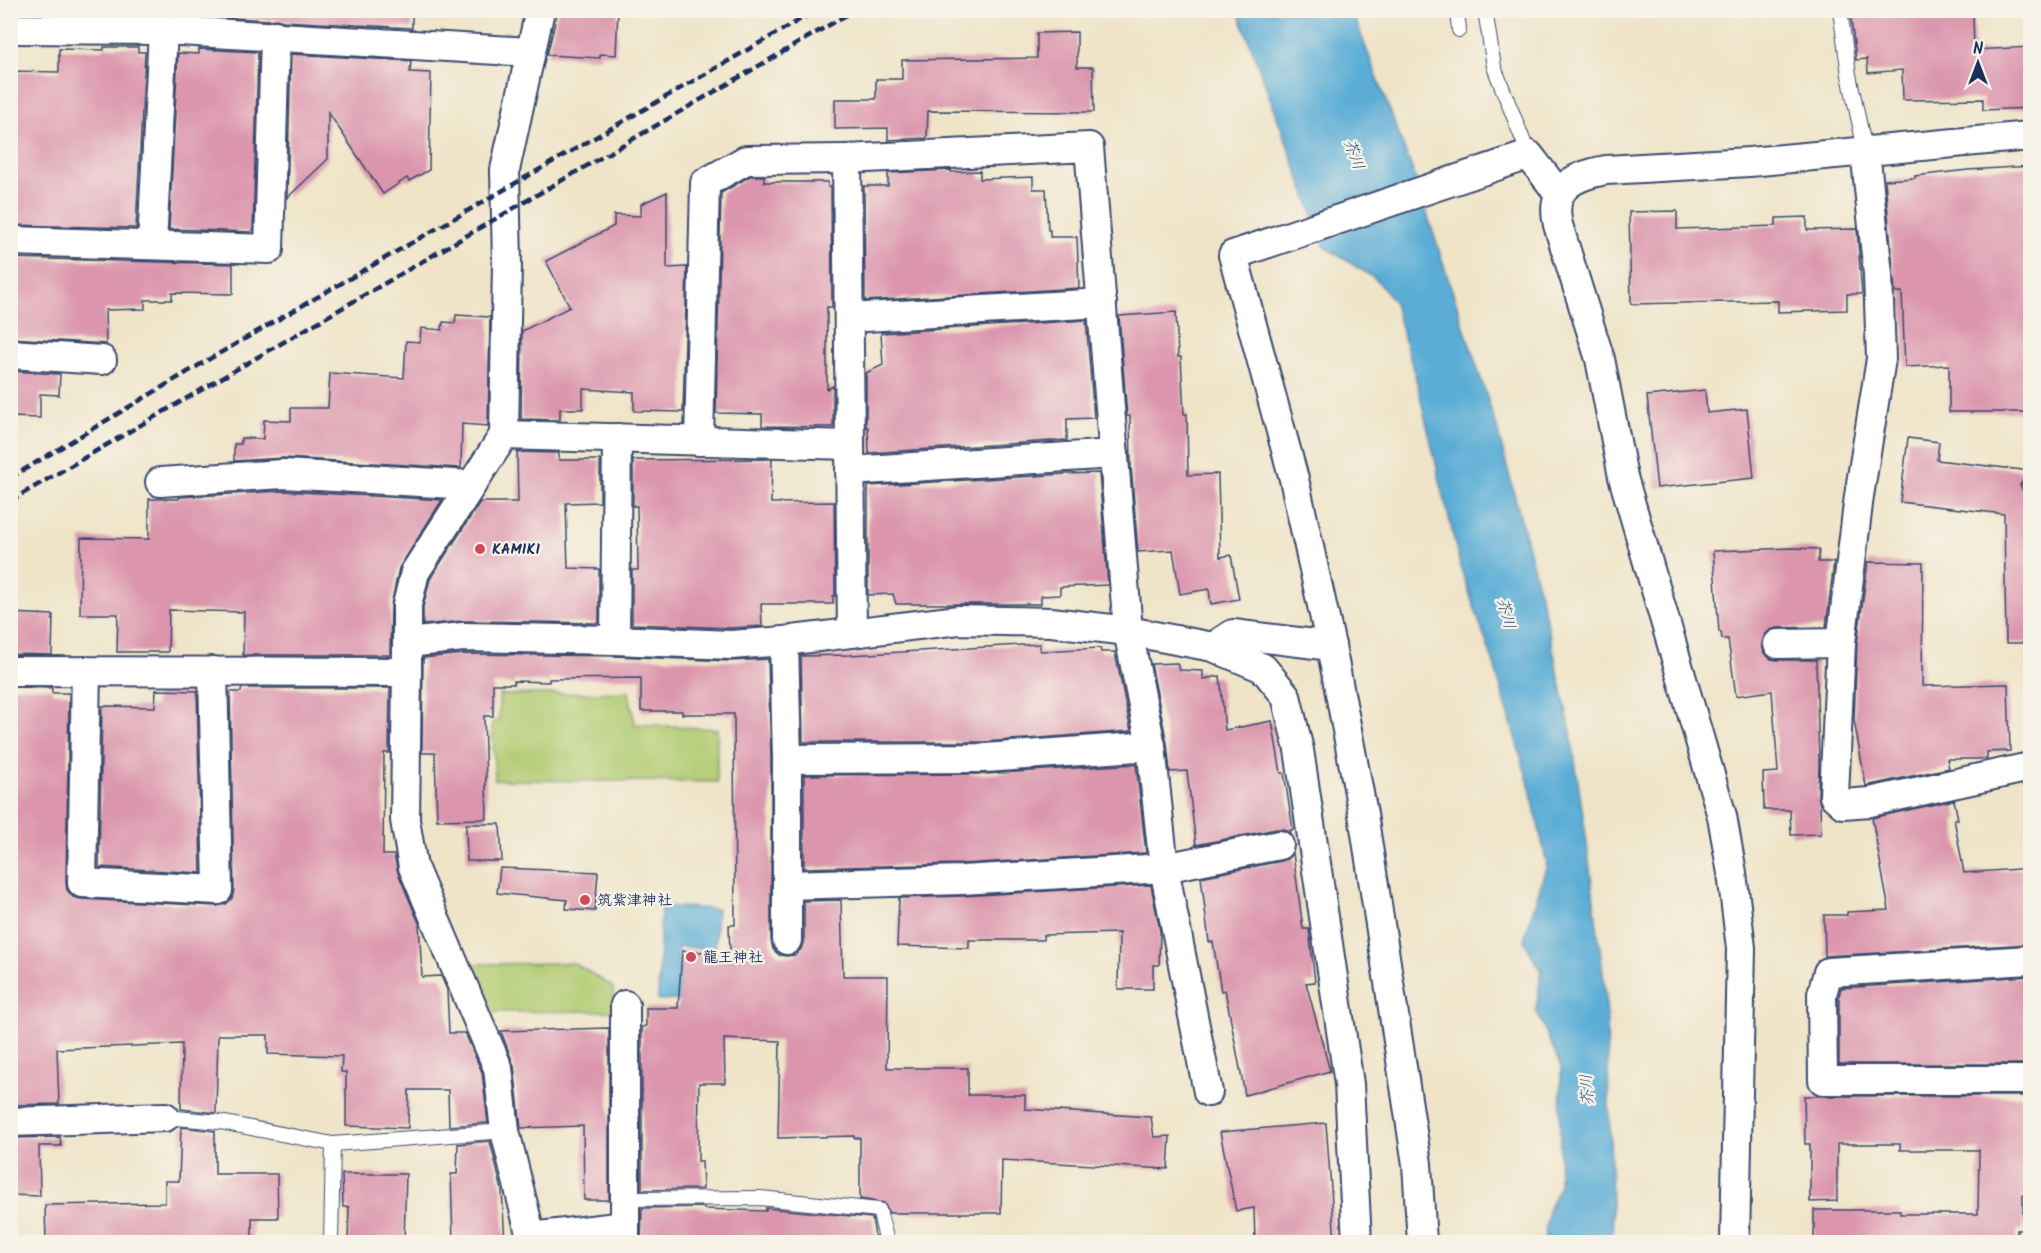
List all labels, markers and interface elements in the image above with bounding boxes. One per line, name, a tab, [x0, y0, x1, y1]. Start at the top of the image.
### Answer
north arrow	[1948, 33, 2008, 93]
text: N	[1973, 37, 1983, 62]
water label: 芥川	[1336, 135, 1371, 174]
place label: KAMIKI	[492, 538, 540, 562]
marker: KAMIKI	[473, 542, 487, 556]
water label: 芥川	[1490, 595, 1522, 632]
place label: 筑紫津神社	[597, 889, 672, 913]
marker: 筑紫津神社	[578, 893, 592, 907]
place label: 龍王神社	[703, 946, 763, 970]
marker: 龍王神社	[684, 950, 698, 964]
water label: 芥川	[1574, 1073, 1601, 1107]

